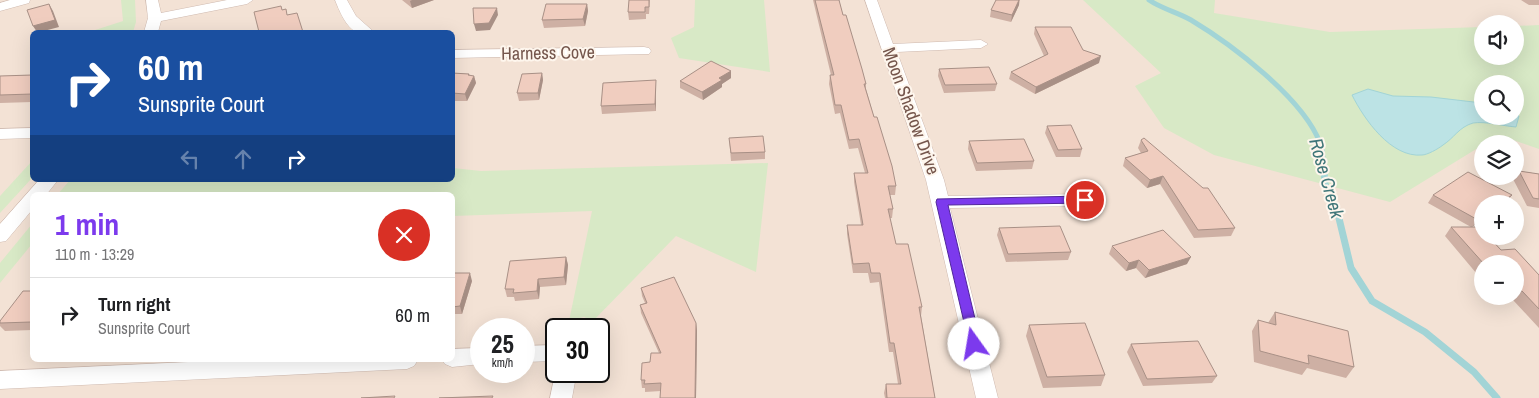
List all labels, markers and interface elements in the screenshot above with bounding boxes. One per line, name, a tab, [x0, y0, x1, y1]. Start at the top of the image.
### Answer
map controls	[1474, 15, 1524, 305]
button: sound	[1474, 15, 1524, 65]
street label: Harness Cove	[501, 39, 595, 66]
text: 60 m	[138, 44, 203, 91]
street label: Moon Shadow Drive	[877, 44, 946, 178]
icon: right	[55, 50, 120, 115]
button: search	[1474, 75, 1524, 125]
text: Sunsprite Court	[138, 89, 264, 119]
water label: Rose Creek	[1303, 135, 1351, 222]
button: layers	[1474, 135, 1524, 185]
icon: left	[176, 145, 204, 173]
icon: ahead	[229, 145, 257, 173]
icon: right	[282, 145, 310, 173]
pin	[1064, 179, 1106, 221]
icon: arrive	[1071, 186, 1099, 214]
button: +	[1474, 195, 1524, 245]
text: 1 min	[55, 204, 119, 244]
button: close	[378, 209, 430, 261]
text: 110 m · 13:29	[55, 243, 134, 265]
button: −	[1474, 255, 1524, 305]
text: Turn right	[98, 291, 170, 317]
icon: right	[55, 301, 83, 329]
text: 60 m	[395, 302, 430, 328]
text: Sunsprite Court	[98, 317, 190, 339]
position arrow	[947, 317, 999, 369]
speed limit sign: 30	[545, 318, 610, 383]
text: 25	[491, 327, 514, 361]
text: km/h	[492, 355, 513, 371]

